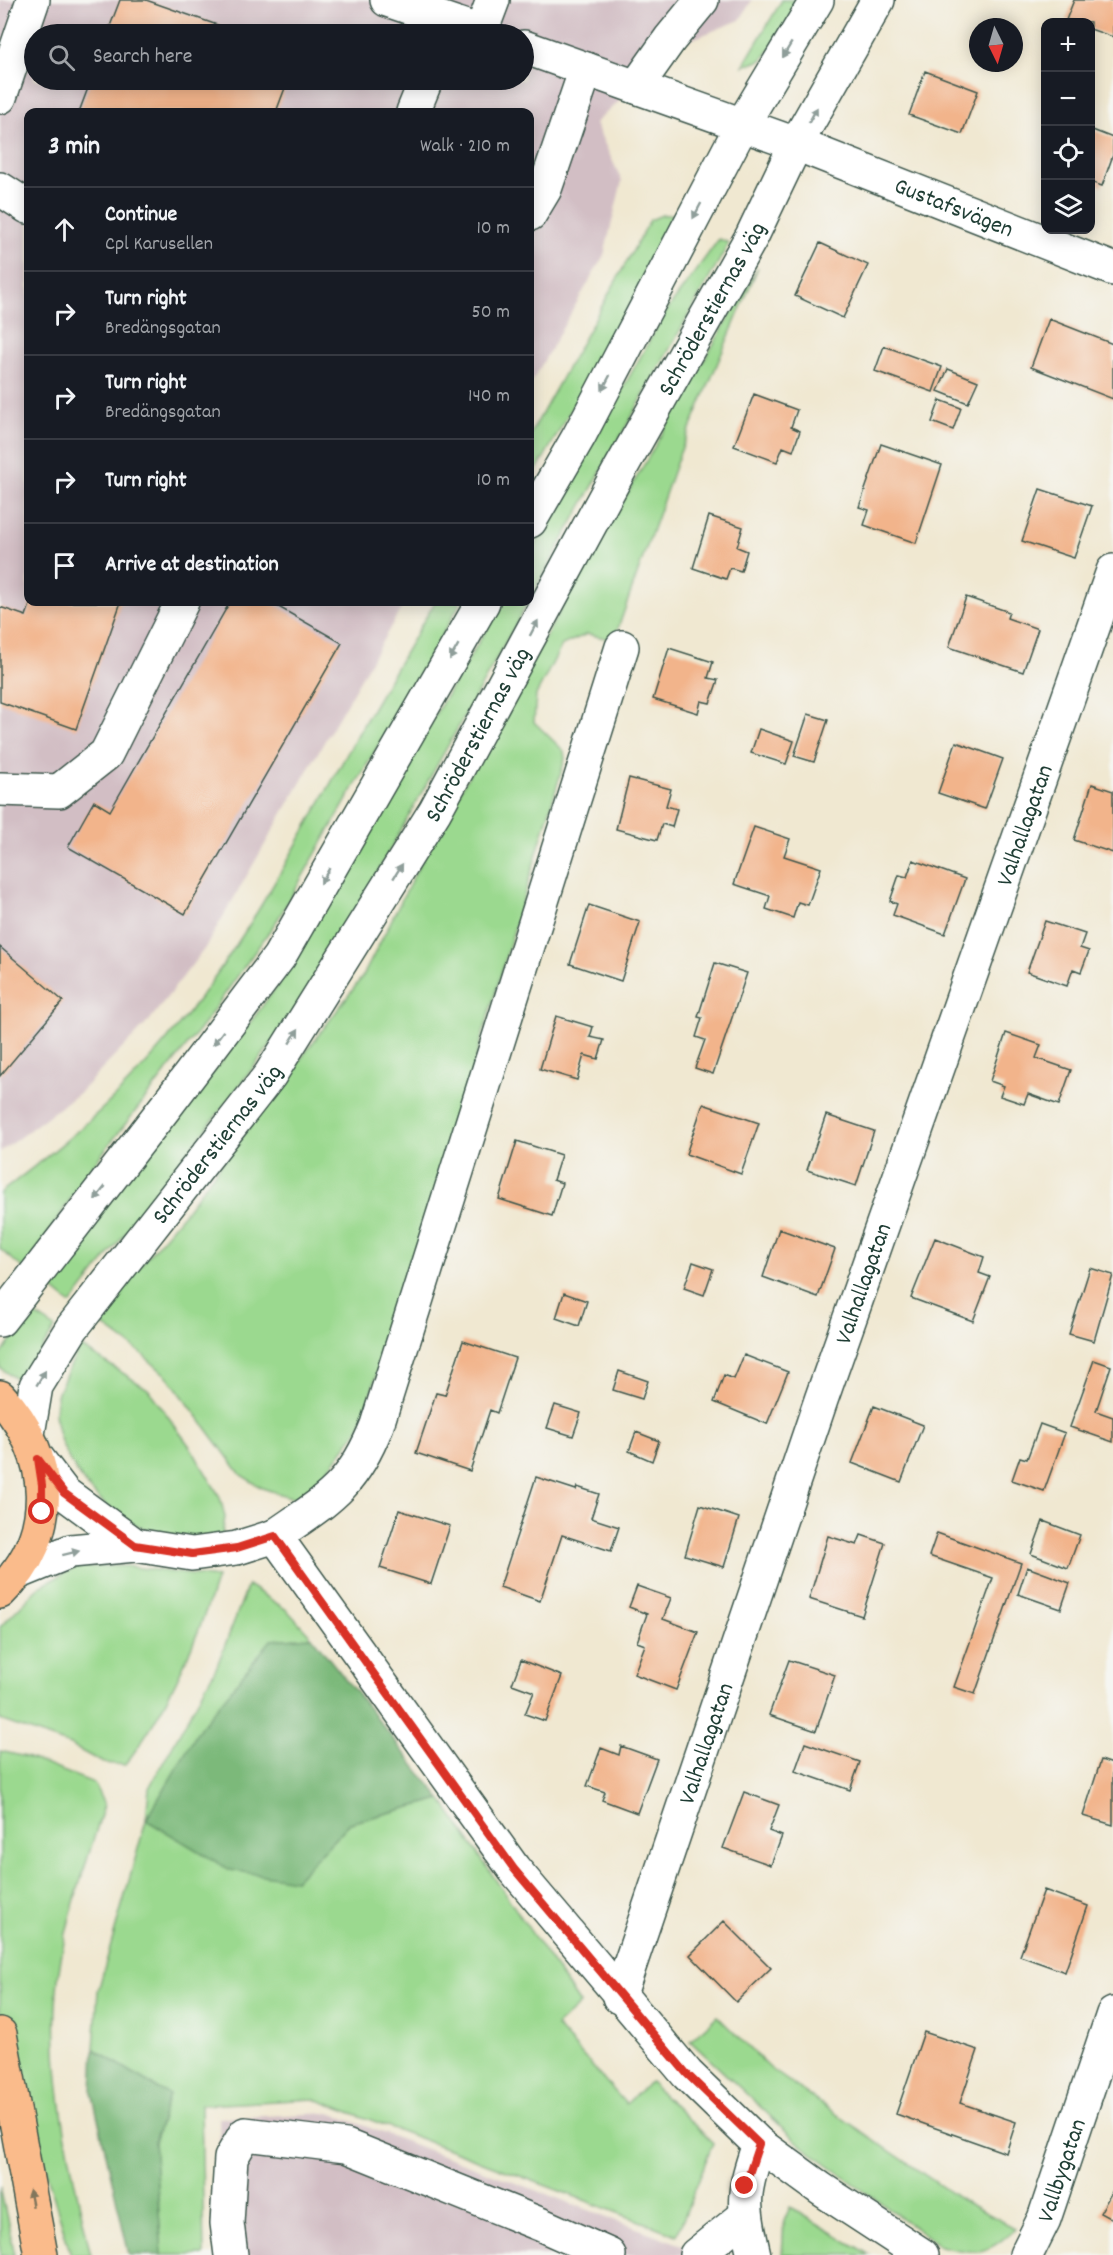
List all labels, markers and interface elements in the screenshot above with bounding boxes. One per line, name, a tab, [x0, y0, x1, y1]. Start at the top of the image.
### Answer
north arrow	[969, 18, 1023, 72]
map controls	[1041, 18, 1095, 234]
button: +	[1041, 18, 1095, 72]
search box	[24, 24, 534, 90]
icon: search	[45, 41, 78, 74]
text: Search here	[93, 42, 192, 73]
one-way arrow	[782, 42, 793, 58]
button: −	[1041, 72, 1095, 126]
one-way arrow	[808, 106, 818, 123]
button: locate	[1041, 126, 1095, 180]
text: 3 min	[48, 129, 100, 166]
text: Walk · 210 m	[420, 133, 510, 161]
street label: Gustafsvägen	[889, 170, 1018, 248]
button: layers	[1041, 180, 1095, 234]
text: Continue	[105, 200, 177, 231]
one-way arrow	[692, 203, 702, 220]
icon: ahead	[48, 213, 81, 246]
text: 10 m	[476, 215, 510, 243]
street label: Schröderstiernas väg	[651, 217, 776, 403]
text: Cpl Karusellen	[105, 231, 213, 259]
text: Turn right	[105, 284, 187, 315]
icon: right	[48, 297, 81, 330]
text: 50 m	[472, 299, 510, 327]
text: Bredängsgatan	[105, 315, 221, 343]
text: Turn right	[105, 368, 187, 399]
one-way arrow	[601, 375, 611, 392]
icon: right	[48, 381, 81, 414]
text: 140 m	[468, 383, 510, 411]
text: Bredängsgatan	[105, 399, 221, 427]
icon: right	[48, 465, 81, 498]
text: Turn right	[105, 466, 187, 497]
text: 10 m	[476, 467, 510, 495]
icon: arrive	[48, 549, 81, 582]
text: Arrive at destination	[105, 550, 279, 581]
one-way arrow	[529, 619, 539, 636]
street label: Schröderstiernas väg	[418, 642, 541, 830]
one-way arrow	[449, 644, 459, 661]
street label: Valhallagatan	[989, 761, 1063, 891]
one-way arrow	[392, 863, 403, 879]
one-way arrow	[320, 868, 331, 884]
one-way arrow	[289, 1028, 300, 1044]
one-way arrow	[212, 1030, 224, 1046]
street label: Schröderstiernas väg	[145, 1059, 292, 1233]
one-way arrow	[93, 1185, 106, 1201]
street label: Valhallagatan	[828, 1219, 902, 1350]
one-way arrow	[36, 1370, 47, 1386]
route start	[28, 1498, 54, 1524]
one-way arrow	[62, 1547, 80, 1557]
street label: Valhallagatan	[671, 1679, 744, 1809]
street label: Vallbygatan	[1030, 2115, 1097, 2227]
route end	[731, 2172, 757, 2198]
one-way arrow	[26, 2188, 35, 2207]

